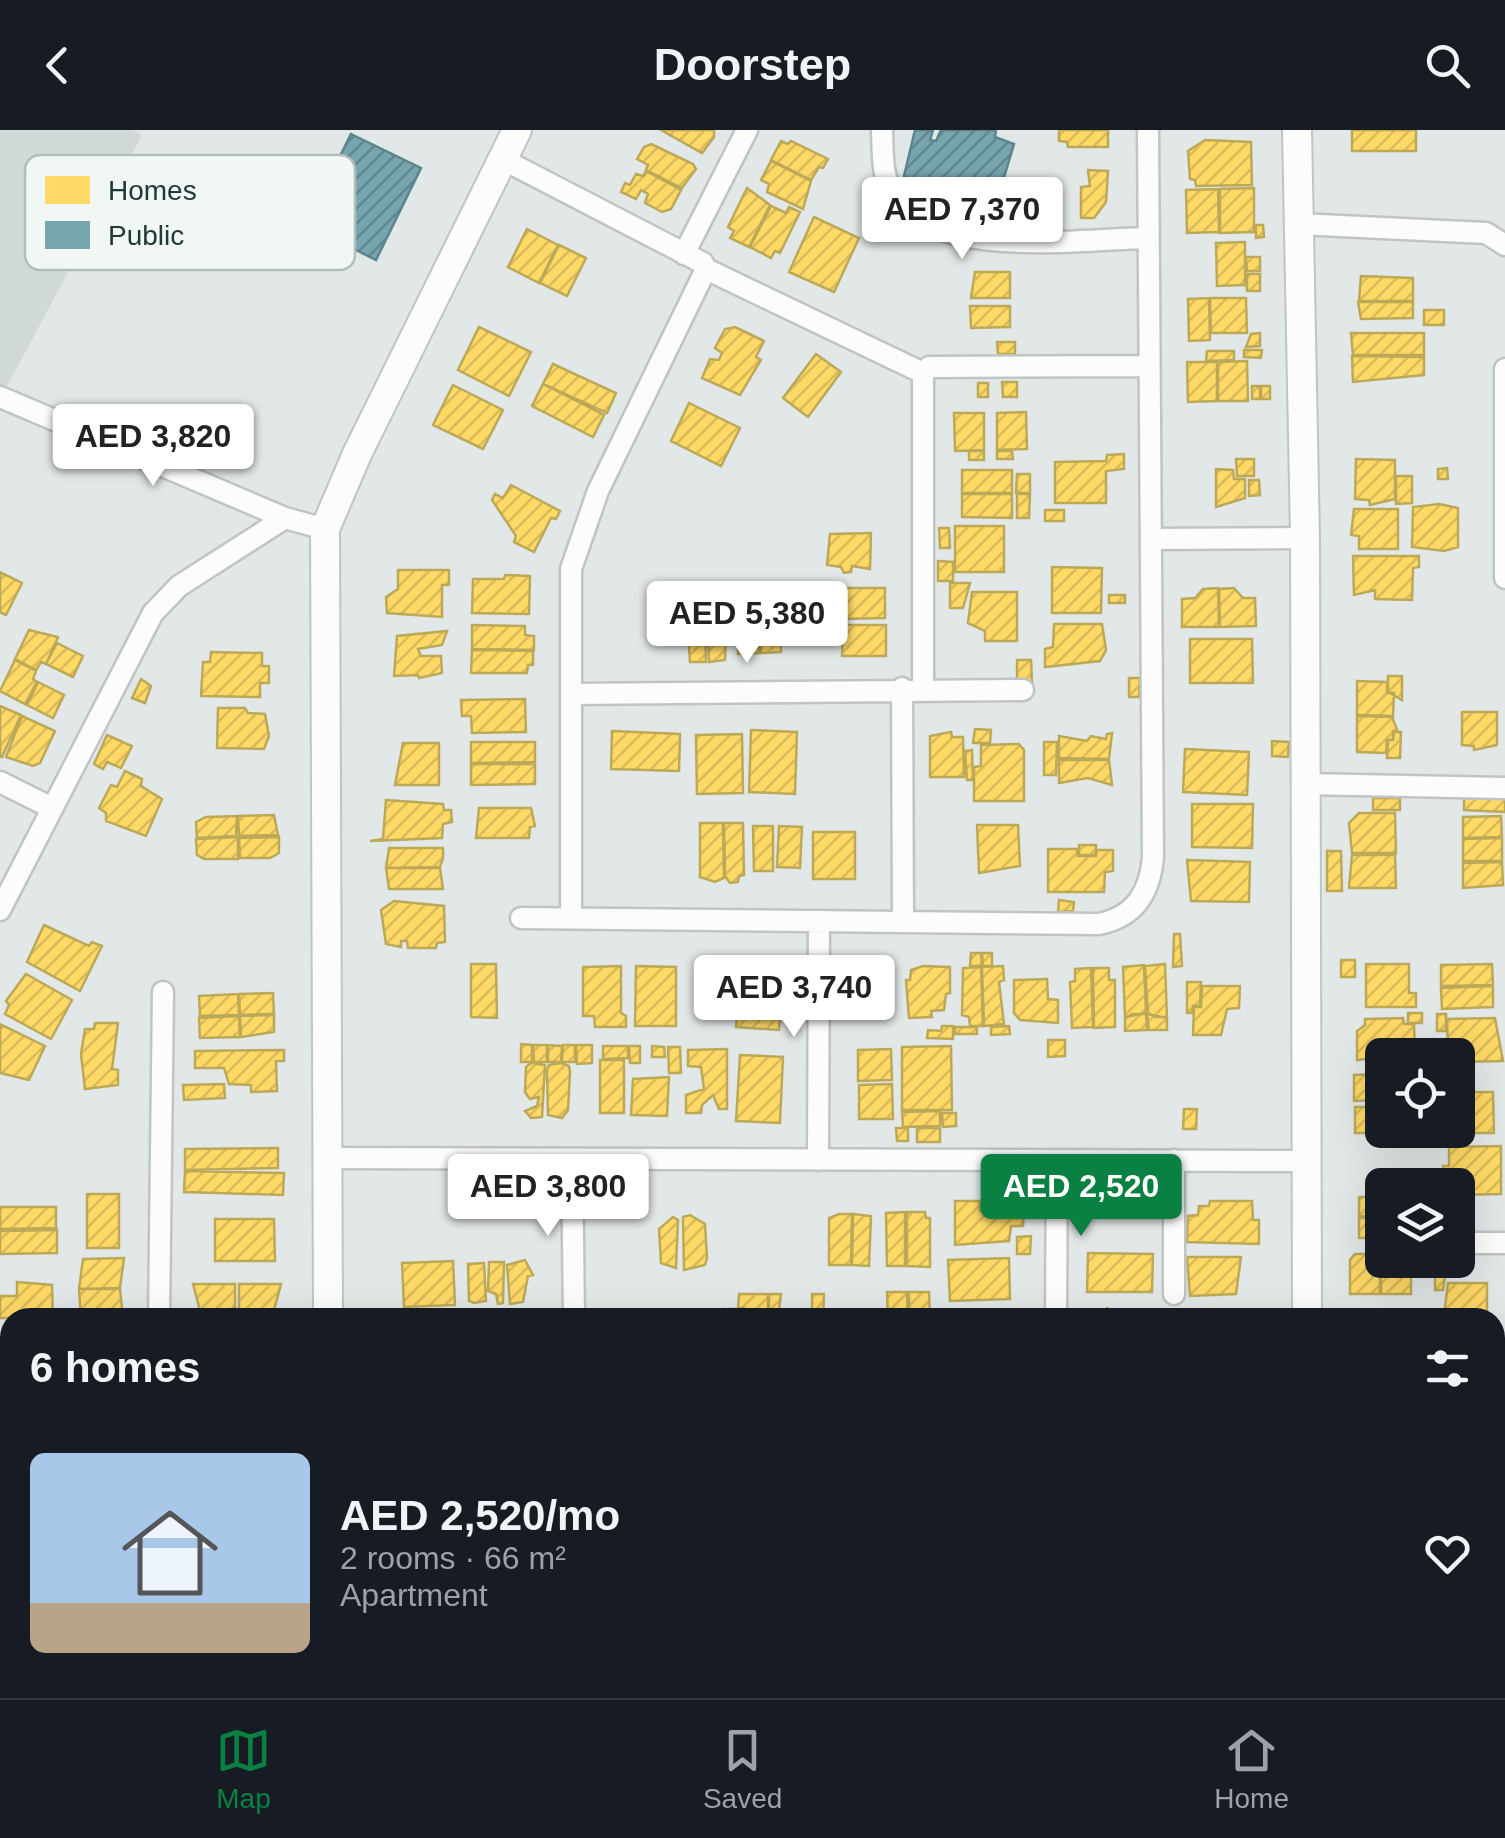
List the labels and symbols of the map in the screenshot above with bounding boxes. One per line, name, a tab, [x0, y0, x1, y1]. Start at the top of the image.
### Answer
legend	[25, 155, 355, 270]
text: Homes	[108, 175, 197, 206]
pin: AED 7,370	[848, 177, 1076, 262]
text: Public	[108, 220, 184, 251]
pin: AED 3,820	[39, 404, 267, 489]
pin: AED 5,380	[633, 581, 861, 666]
pin: AED 3,740	[680, 955, 908, 1040]
pin: AED 3,800	[434, 1154, 662, 1239]
pin: AED 2,520	[967, 1154, 1195, 1239]

